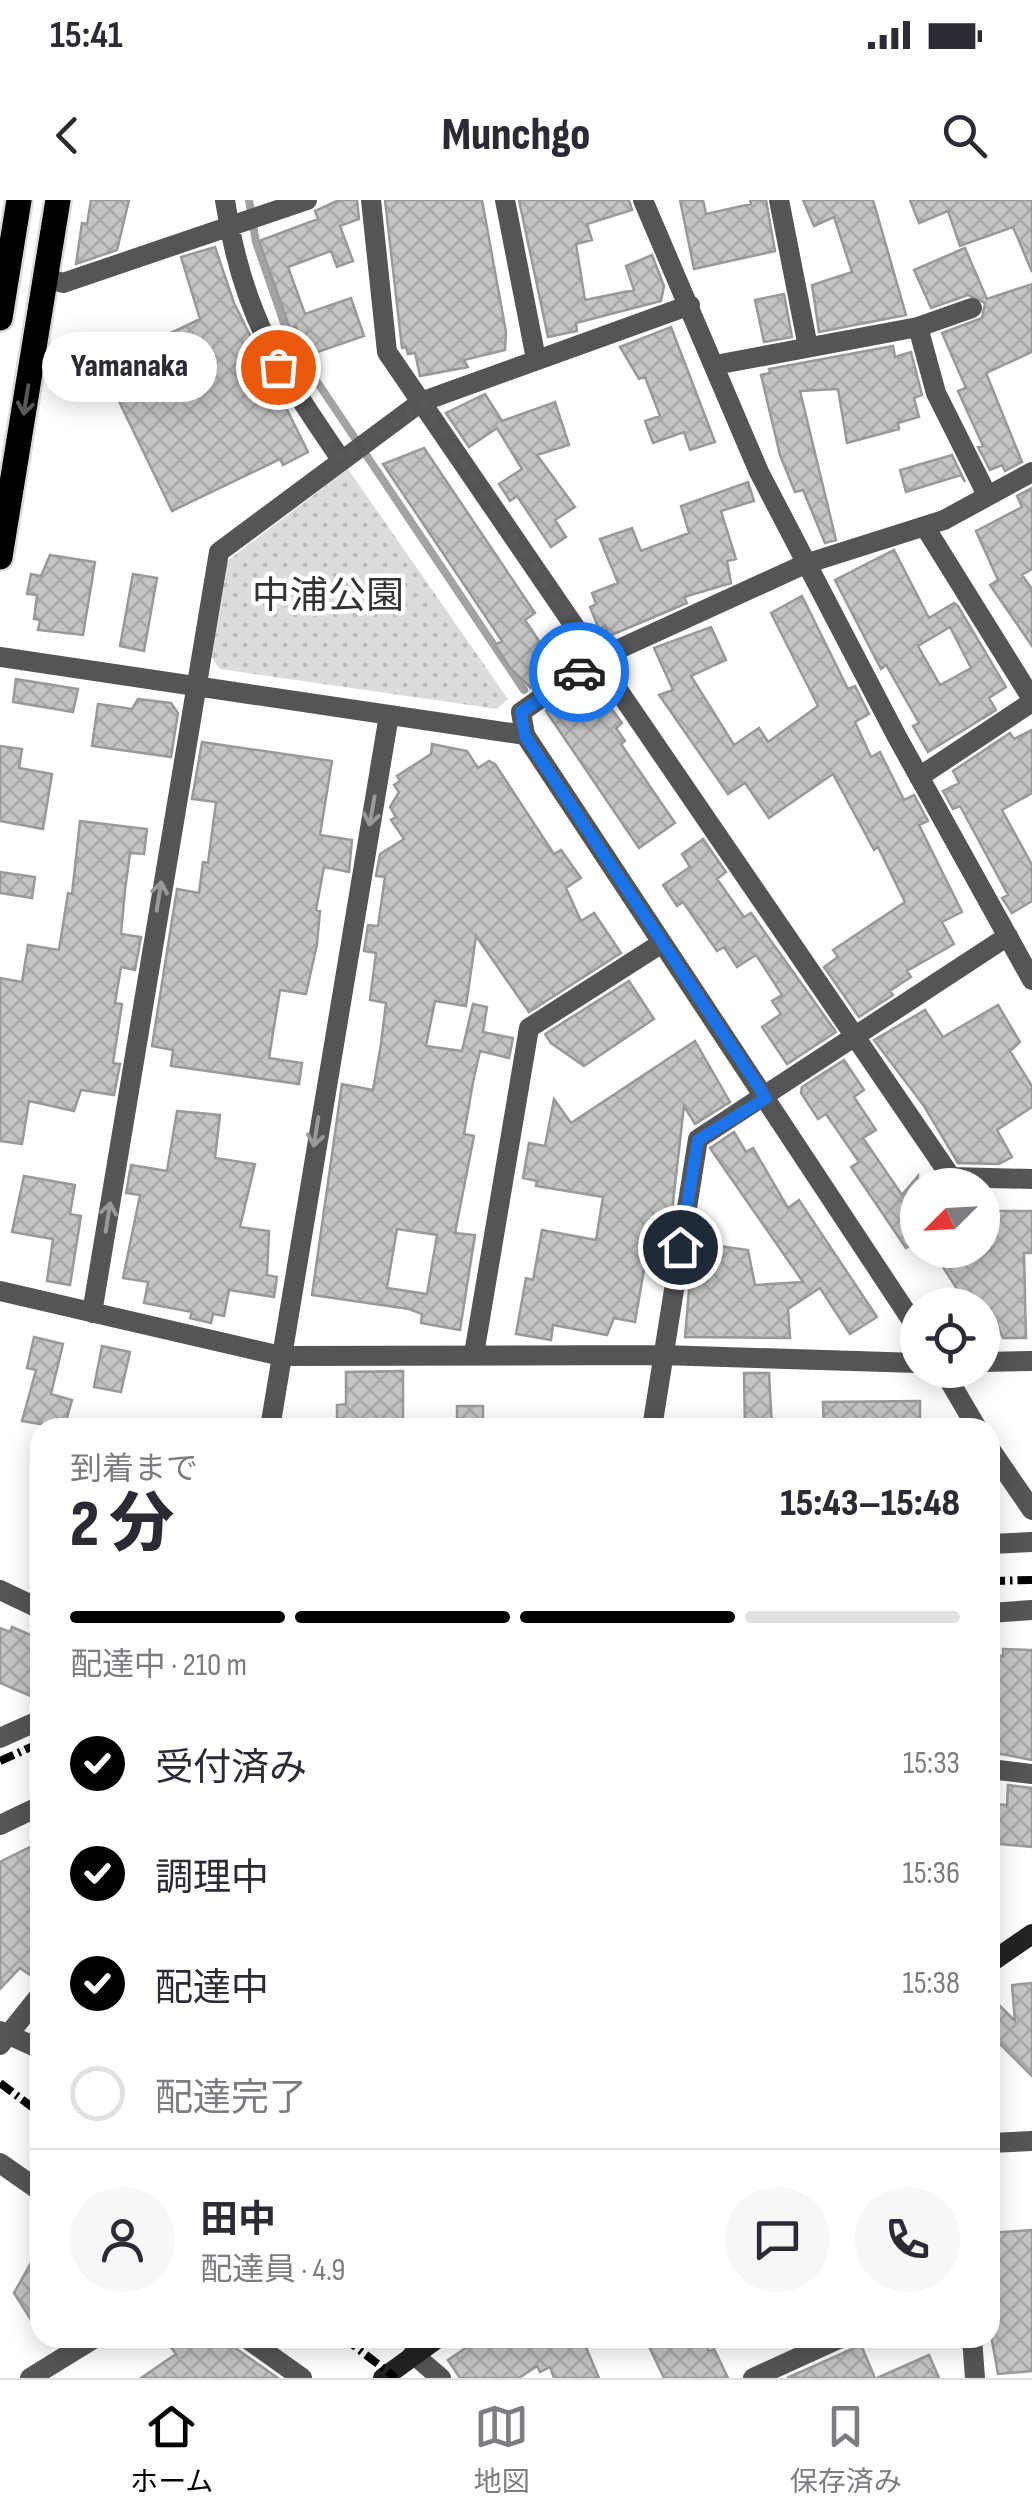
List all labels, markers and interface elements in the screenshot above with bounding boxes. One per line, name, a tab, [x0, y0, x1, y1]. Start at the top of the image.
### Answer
text: 15:41	[50, 13, 123, 58]
icon: back	[40, 108, 95, 163]
text: Munchgo	[442, 108, 590, 163]
icon: search	[937, 108, 992, 163]
pin	[236, 325, 321, 410]
callout: Yamanaka	[43, 332, 218, 402]
icon: bag	[251, 340, 306, 395]
text: Yamanaka	[71, 347, 188, 386]
one-way arrow	[16, 383, 35, 416]
park label: 中浦公園	[252, 574, 404, 619]
courier	[529, 622, 629, 722]
icon: car	[552, 645, 607, 700]
one-way arrow	[362, 795, 381, 827]
one-way arrow	[151, 881, 169, 913]
one-way arrow	[306, 1115, 325, 1147]
north arrow	[900, 1168, 1000, 1268]
map controls	[900, 1168, 1000, 1388]
one-way arrow	[99, 1201, 117, 1234]
pin	[638, 1205, 723, 1290]
icon: home	[653, 1220, 708, 1275]
button: locate	[900, 1288, 1000, 1388]
text: 到着まで	[70, 1450, 198, 1489]
text: 15:43–15:48	[780, 1481, 960, 1526]
text: 2 分	[70, 1487, 174, 1565]
text: 配達中 · 210 m	[70, 1646, 247, 1685]
icon: check	[70, 1736, 125, 1791]
text: 15:33	[903, 1744, 960, 1783]
text: 受付済み	[155, 1746, 307, 1791]
icon: check	[70, 1846, 125, 1901]
text: 15:36	[903, 1854, 960, 1893]
text: 調理中	[155, 1856, 269, 1901]
icon: check	[70, 1956, 125, 2011]
text: 15:38	[902, 1964, 960, 2003]
text: 配達中	[155, 1966, 269, 2011]
text: 配達完了	[155, 2076, 307, 2121]
button: person	[70, 2187, 175, 2292]
button: chat	[725, 2187, 830, 2292]
button: phone	[855, 2187, 960, 2292]
text: 田中	[200, 2198, 276, 2243]
text: 配達員 · 4.9	[200, 2251, 345, 2290]
tab: ホーム	[130, 2399, 213, 2499]
tab: 地図	[474, 2399, 530, 2499]
tab: 保存済み	[790, 2399, 902, 2499]

